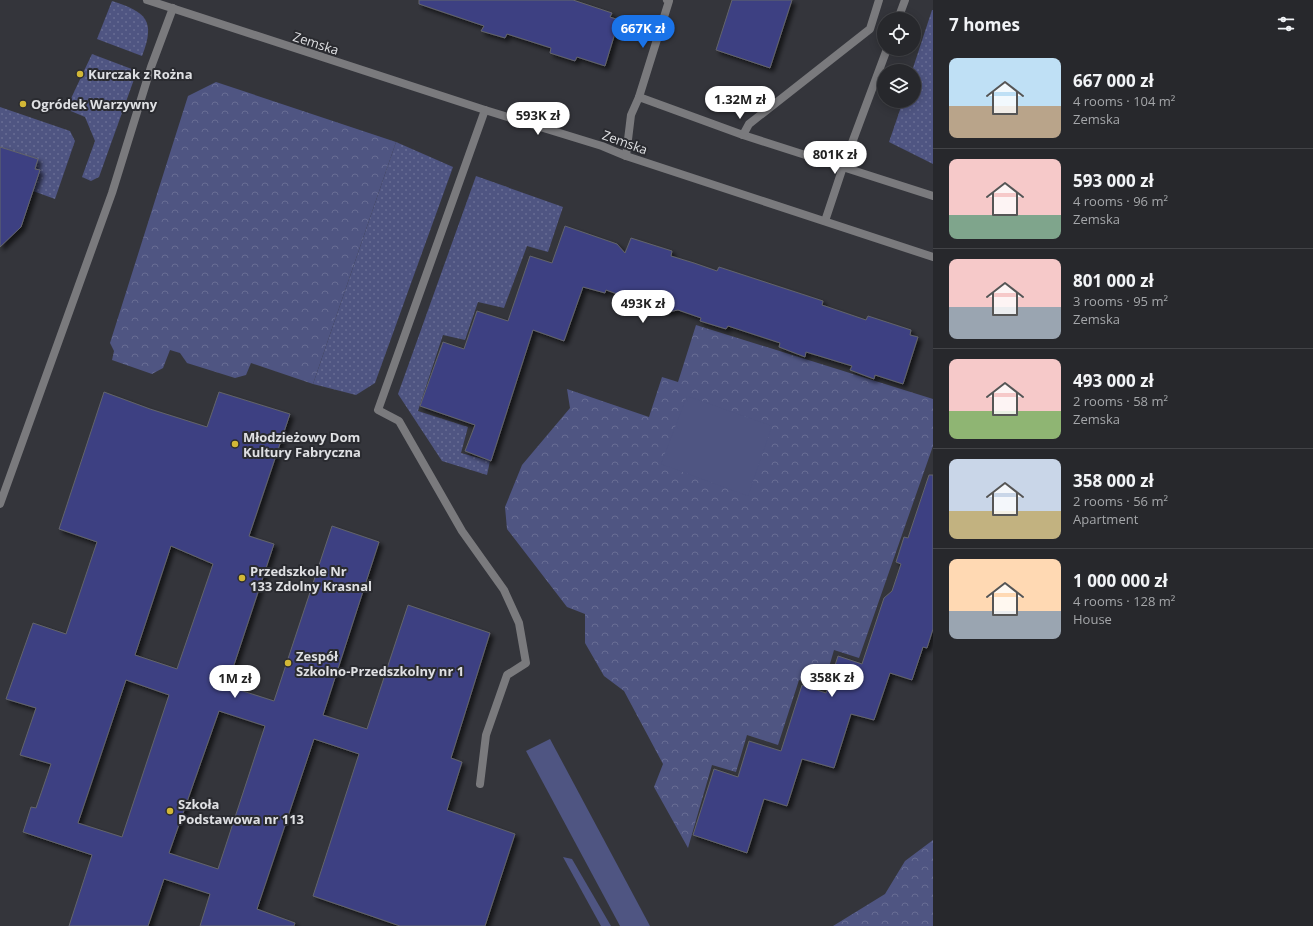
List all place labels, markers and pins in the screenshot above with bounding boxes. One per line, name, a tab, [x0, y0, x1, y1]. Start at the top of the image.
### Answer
pin: 667K zł	[606, 15, 680, 49]
place label: Kurczak z Rożna	[88, 65, 192, 83]
marker: Kurczak z Rożna	[75, 69, 85, 79]
pin: 1.32M zł	[699, 86, 781, 120]
place label: Ogródek Warzywny	[31, 95, 158, 113]
marker: Ogródek Warzywny	[18, 99, 28, 109]
pin: 593K zł	[501, 102, 575, 136]
pin: 801K zł	[798, 141, 872, 175]
pin: 493K zł	[606, 290, 680, 324]
place label: Młodzieżowy Dom Kultury Fabryczna	[243, 428, 361, 461]
marker: Młodzieżowy Dom Kultury Fabryczna	[230, 439, 240, 449]
place label: Przedszkole Nr 133 Zdolny Krasnal	[250, 562, 372, 595]
marker: Przedszkole Nr 133 Zdolny Krasnal	[237, 573, 247, 583]
place label: Zespół Szkolno-Przedszkolny nr 1	[296, 647, 464, 680]
marker: Zespół Szkolno-Przedszkolny nr 1	[283, 658, 293, 668]
pin: 358K zł	[795, 664, 869, 698]
pin: 1M zł	[207, 665, 263, 699]
place label: Szkoła Podstawowa nr 113	[178, 795, 304, 828]
marker: Szkoła Podstawowa nr 113	[165, 806, 175, 816]

